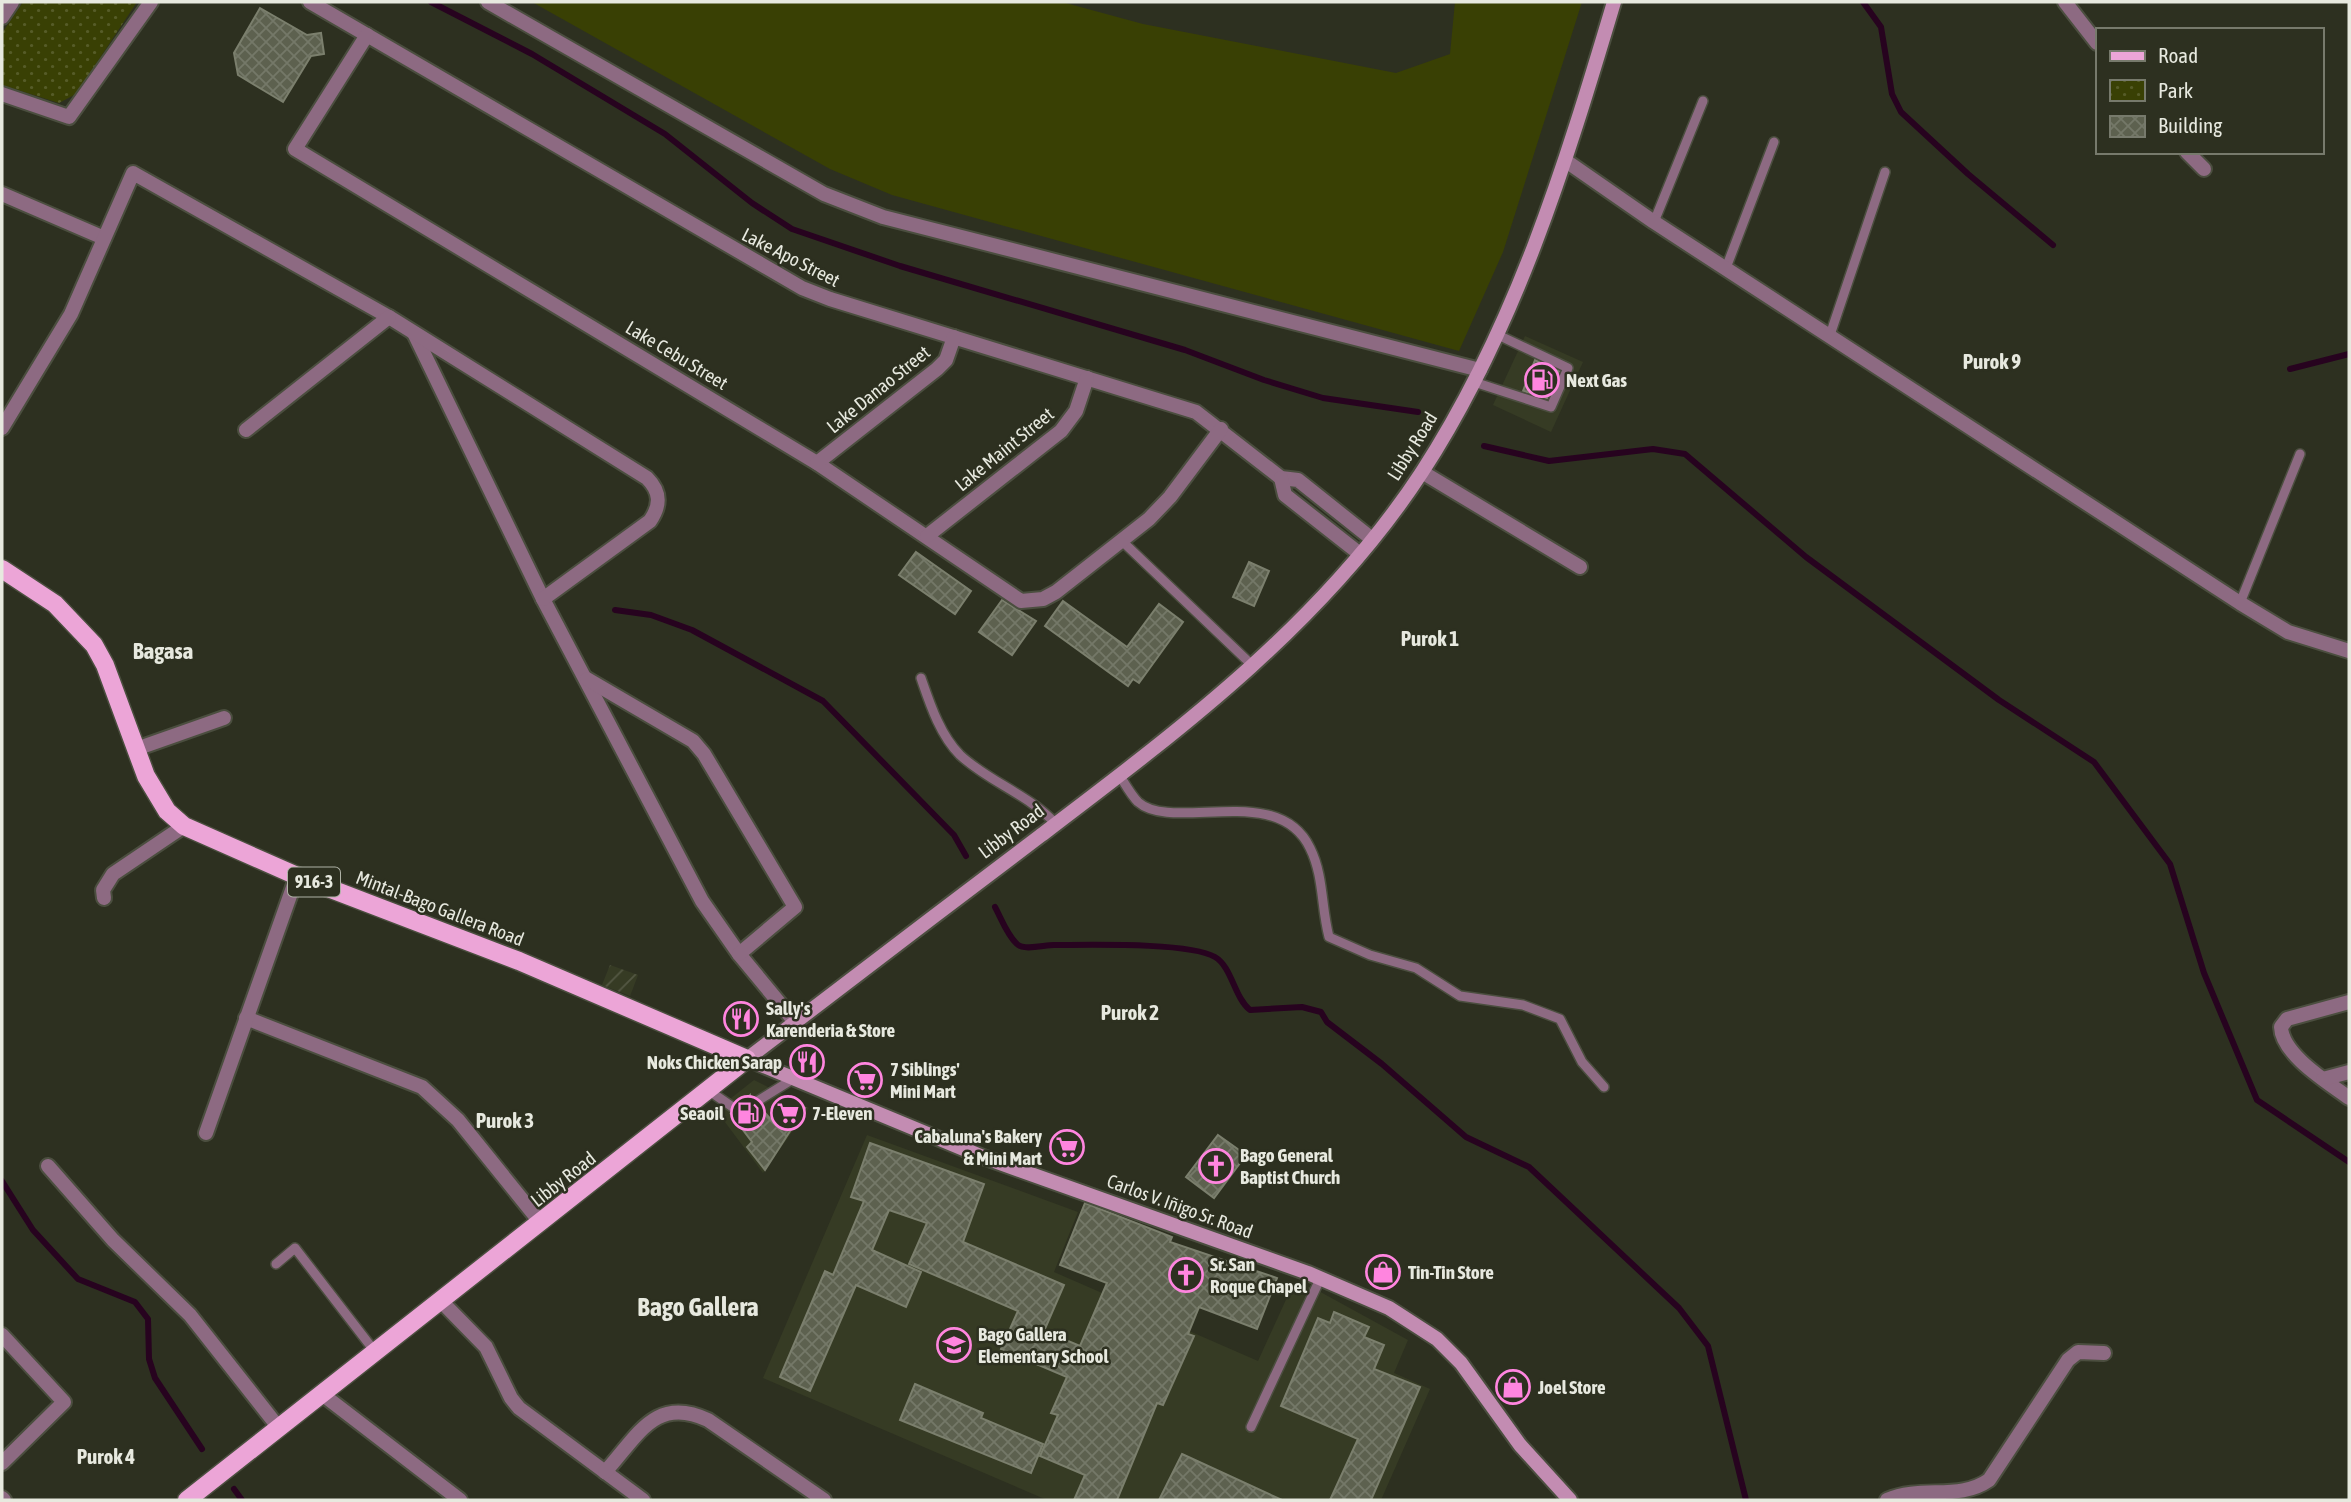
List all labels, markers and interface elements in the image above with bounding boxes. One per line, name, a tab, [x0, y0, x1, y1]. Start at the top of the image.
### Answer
legend	[2096, 28, 2323, 154]
text: Road	[2158, 43, 2198, 67]
text: Park	[2158, 78, 2193, 102]
text: Building	[2158, 113, 2222, 137]
street label: Lake Apo Street	[738, 223, 844, 291]
street label: Lake Cebu Street	[622, 316, 732, 394]
street label: Lake Danao Street	[822, 341, 934, 437]
district label: Purok 9	[1963, 349, 2021, 373]
fuel station icon: Next Gas	[1523, 361, 1561, 399]
place label: Next Gas	[1566, 369, 1627, 391]
street label: Lake Maint Street	[950, 403, 1058, 495]
street label: Libby Road	[1382, 408, 1442, 484]
district label: Purok 1	[1401, 626, 1459, 650]
district label: Bagasa	[133, 638, 194, 664]
street label: Libby Road	[974, 799, 1048, 863]
street label: Mintal-Bago Gallera Road	[353, 866, 527, 950]
road number: 916-3	[288, 868, 340, 897]
place label: Sally's Karenderia & Store	[766, 997, 896, 1041]
restaurant icon: Sally's Karenderia & Store	[722, 1000, 760, 1038]
district label: Purok 2	[1101, 1000, 1159, 1024]
restaurant icon: Noks Chicken Sarap	[788, 1043, 826, 1081]
place label: Noks Chicken Sarap	[647, 1051, 782, 1073]
place label: 7 Siblings' Mini Mart	[890, 1058, 960, 1102]
supermarket icon: 7 Siblings' Mini Mart	[846, 1061, 884, 1099]
fuel station icon: Seaoil	[729, 1094, 767, 1132]
supermarket icon: 7-Eleven	[769, 1094, 807, 1132]
place label: Seaoil	[680, 1102, 725, 1124]
place label: 7-Eleven	[812, 1102, 873, 1124]
district label: Purok 3	[476, 1108, 534, 1132]
place label: Cabaluna's Bakery & Mini Mart	[914, 1125, 1043, 1169]
supermarket icon: Cabaluna's Bakery & Mini Mart	[1048, 1128, 1086, 1166]
place label: Bago General Baptist Church	[1240, 1144, 1340, 1188]
street label: Libby Road	[526, 1147, 600, 1211]
church icon: Bago General Baptist Church	[1197, 1147, 1235, 1185]
street label: Carlos V. Iñigo Sr. Road	[1104, 1169, 1256, 1243]
place label: Sr. San Roque Chapel	[1210, 1253, 1308, 1297]
shop icon: Tin-Tin Store	[1364, 1253, 1402, 1291]
church icon: Sr. San Roque Chapel	[1167, 1256, 1205, 1294]
place label: Tin-Tin Store	[1408, 1261, 1494, 1283]
district label: Bago Gallera	[637, 1292, 759, 1322]
place label: Bago Gallera Elementary School	[978, 1323, 1110, 1367]
school or university icon: Bago Gallera Elementary School	[935, 1326, 973, 1364]
shop icon: Joel Store	[1494, 1368, 1532, 1406]
place label: Joel Store	[1537, 1376, 1606, 1398]
district label: Purok 4	[77, 1444, 135, 1468]

